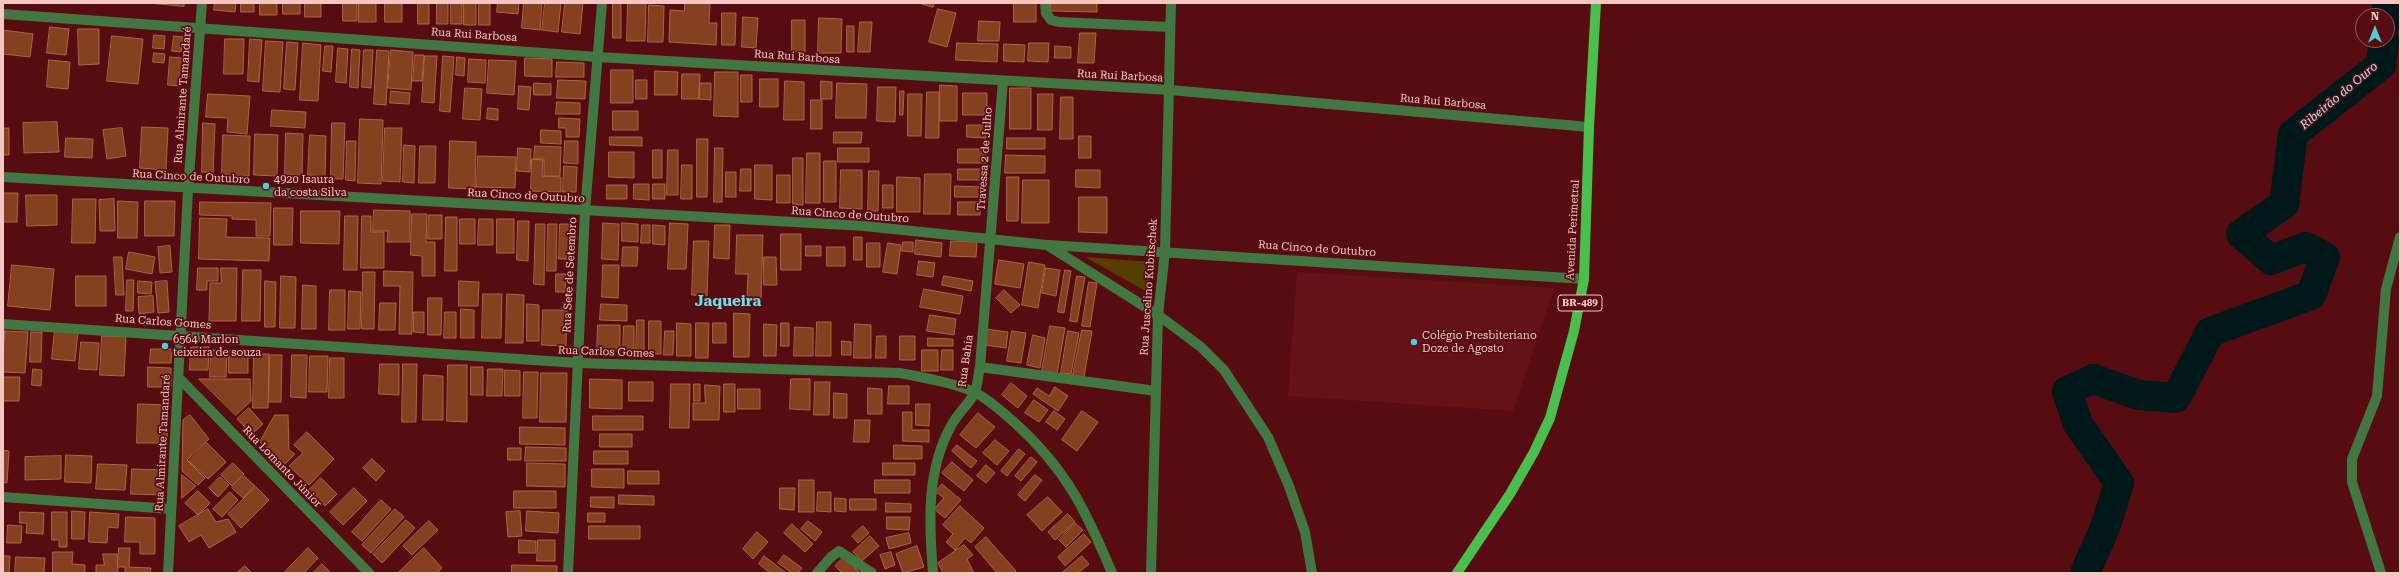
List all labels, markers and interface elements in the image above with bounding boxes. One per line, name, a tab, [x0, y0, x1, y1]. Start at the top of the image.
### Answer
north arrow	[2355, 8, 2395, 48]
text: N	[2371, 10, 2379, 23]
street label: Rua Rui Barbosa	[430, 25, 518, 45]
street label: Rua Almirante Tamandaré	[172, 26, 194, 164]
street label: Rua Rui Barbosa	[753, 47, 841, 67]
water label: Ribeirão do Ouro	[2297, 59, 2381, 133]
street label: Rua Rui Barbosa	[1077, 67, 1163, 85]
street label: Rua Rui Barbosa	[1399, 92, 1487, 112]
street label: Travessa 2 de Julho	[975, 107, 995, 211]
street label: Rua Cinco de Outubro	[132, 167, 250, 187]
place label: 4920 Isaura da costa Silva	[274, 173, 347, 199]
street label: Avenida Perimetral	[1564, 179, 1582, 281]
marker: 4920 Isaura da costa Silva	[261, 181, 271, 191]
street label: Rua Cinco de Outubro	[467, 186, 585, 206]
street label: Rua Cinco de Outubro	[791, 204, 909, 226]
street label: Rua Sete de Setembro	[560, 217, 580, 333]
street label: Rua Juscelino Kubitschek	[1138, 218, 1160, 356]
street label: Rua Cinco de Outubro	[1258, 238, 1376, 260]
district label: Jaqueira	[695, 293, 761, 311]
road number: BR-489	[1558, 295, 1602, 311]
street label: Rua Carlos Gomes	[114, 312, 212, 332]
place label: Colégio Presbiteriano Doze de Agosto	[1422, 329, 1537, 355]
place label: 6564 Marlon teixeira de souza	[173, 333, 261, 359]
street label: Rua Bahia	[956, 334, 976, 388]
marker: Colégio Presbiteriano Doze de Agosto	[1409, 337, 1419, 347]
marker: 6564 Marlon teixeira de souza	[160, 341, 170, 351]
street label: Rua Carlos Gomes	[558, 344, 654, 360]
street label: Rua Almirante Tamandaré	[153, 374, 173, 512]
street label: Rua Lomanto Júnior	[240, 424, 324, 510]

